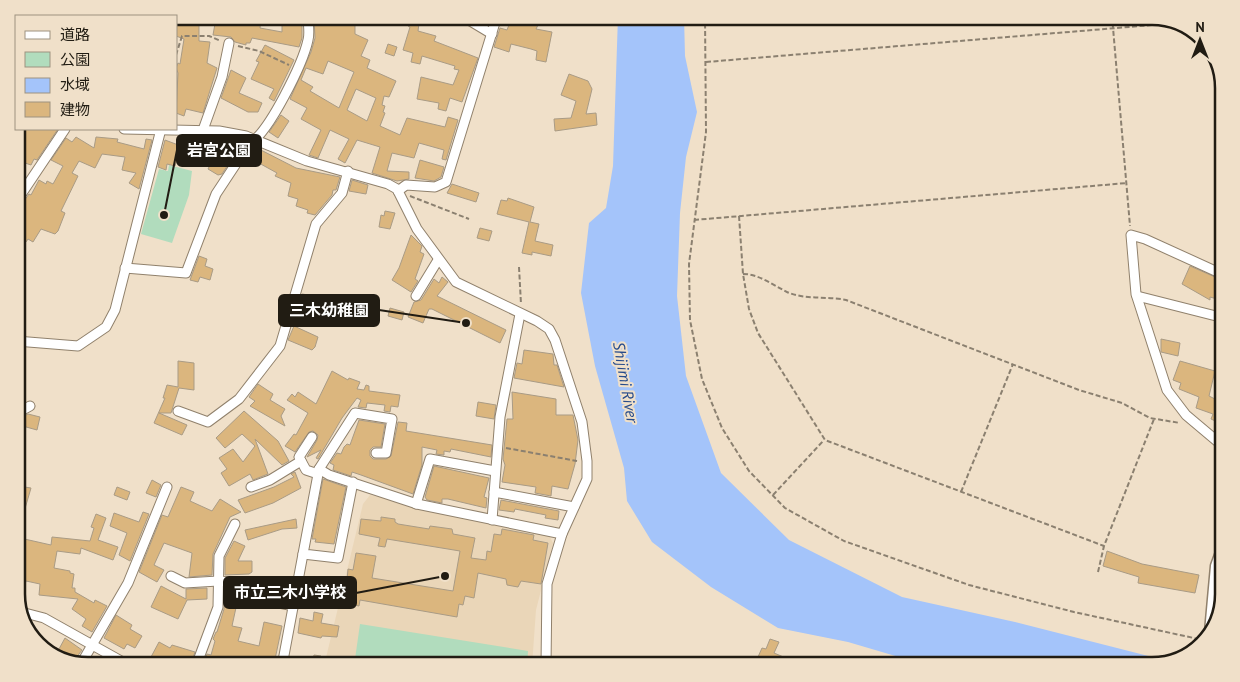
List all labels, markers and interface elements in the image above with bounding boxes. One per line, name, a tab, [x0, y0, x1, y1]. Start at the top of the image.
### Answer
legend	[15, 15, 178, 130]
north arrow	[1175, 15, 1225, 65]
text: N	[1195, 18, 1205, 36]
text: 道路	[60, 25, 90, 44]
text: 公園	[60, 50, 90, 69]
text: 水域	[60, 75, 90, 94]
text: 建物	[60, 100, 90, 119]
callout: 岩宮公園	[177, 135, 261, 166]
text: 岩宮公園	[187, 140, 251, 160]
callout: 三木幼稚園	[279, 295, 379, 326]
text: 三木幼稚園	[289, 300, 369, 320]
water label: Shijimi River	[609, 340, 643, 426]
callout: 市立三木小学校	[224, 577, 356, 608]
text: 市立三木小学校	[234, 582, 346, 602]

